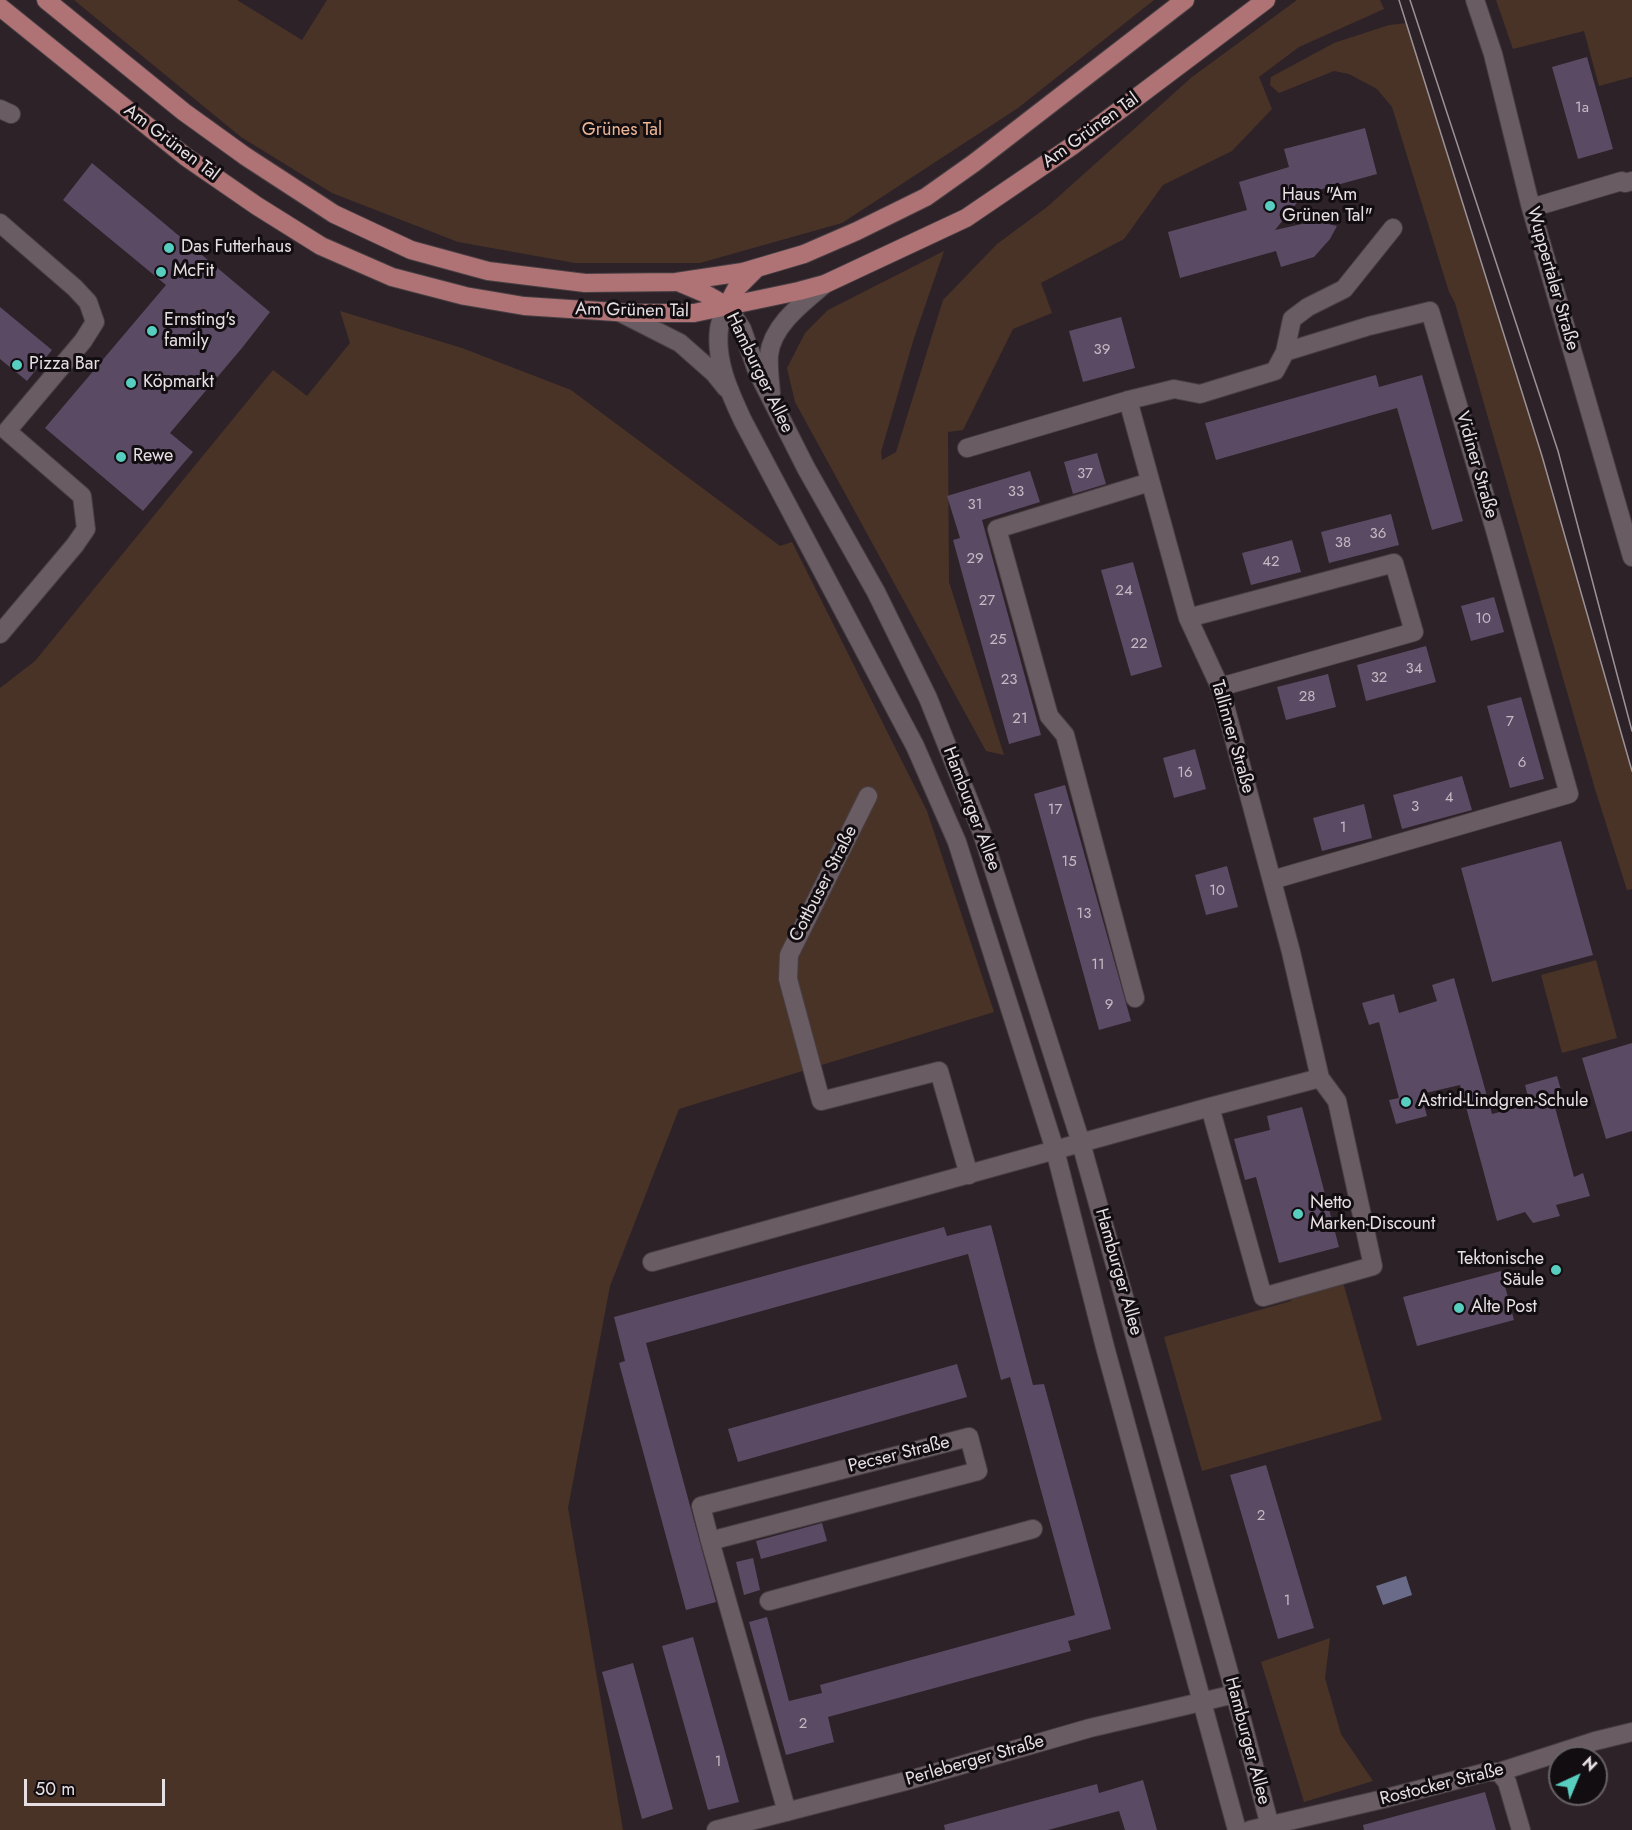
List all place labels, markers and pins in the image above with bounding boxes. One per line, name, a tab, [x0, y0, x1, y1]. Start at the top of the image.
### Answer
place label: Haus "Am Grünen Tal"	[1282, 185, 1373, 228]
marker: Haus "Am Grünen Tal"	[1263, 199, 1277, 213]
place label: Das Futterhaus	[181, 237, 292, 259]
marker: Das Futterhaus	[162, 241, 176, 255]
place label: McFit	[173, 261, 214, 283]
marker: McFit	[154, 265, 168, 279]
place label: Ernsting's family	[164, 310, 236, 352]
marker: Ernsting's family	[145, 324, 159, 338]
place label: Pizza Bar	[29, 354, 100, 376]
marker: Pizza Bar	[10, 358, 24, 372]
place label: Köpmarkt	[143, 372, 214, 394]
marker: Köpmarkt	[124, 376, 138, 390]
place label: Rewe	[133, 446, 173, 468]
marker: Rewe	[114, 450, 128, 464]
place label: Astrid-Lindgren-Schule	[1418, 1091, 1588, 1113]
marker: Astrid-Lindgren-Schule	[1399, 1095, 1413, 1109]
place label: Netto Marken-Discount	[1310, 1193, 1435, 1236]
marker: Netto Marken-Discount	[1291, 1207, 1305, 1221]
place label: Tektonische Säule	[1457, 1249, 1544, 1292]
marker: Tektonische Säule	[1549, 1263, 1563, 1277]
place label: Alte Post	[1471, 1297, 1537, 1319]
marker: Alte Post	[1452, 1301, 1466, 1315]

